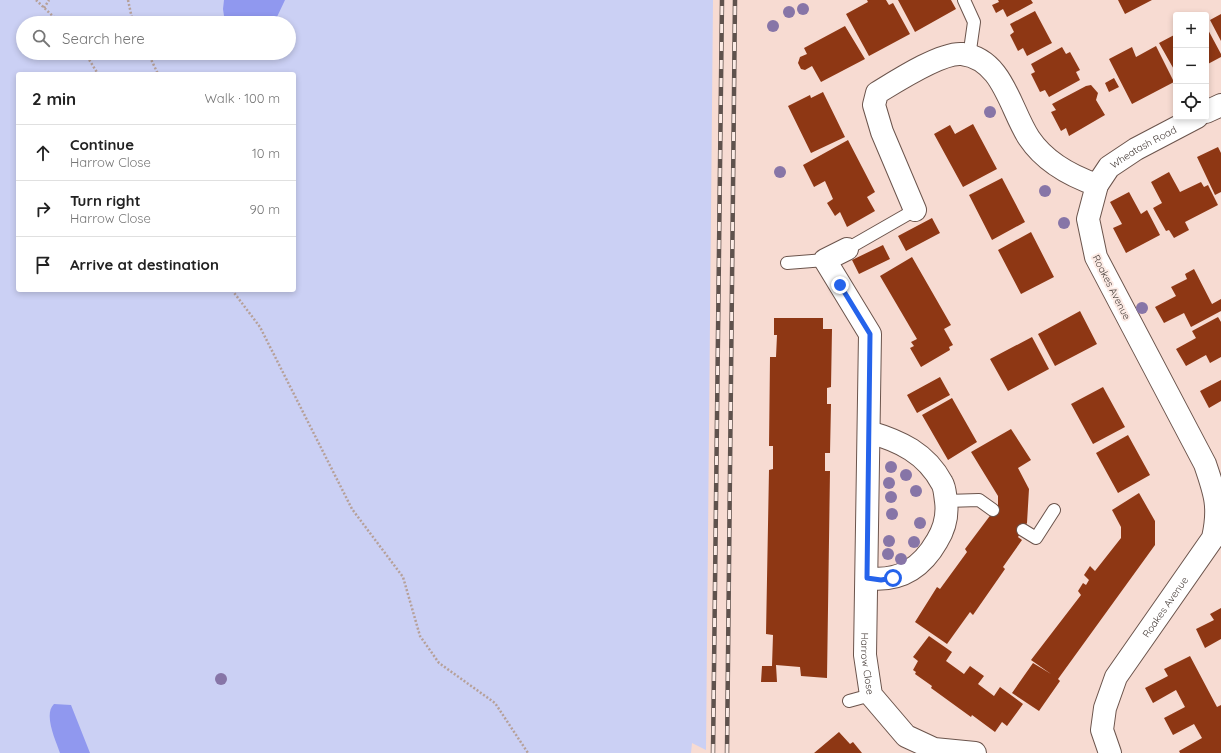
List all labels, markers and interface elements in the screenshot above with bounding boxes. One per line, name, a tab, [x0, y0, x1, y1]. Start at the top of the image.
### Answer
map controls	[1173, 12, 1209, 120]
button: +	[1173, 12, 1209, 48]
search box	[16, 16, 296, 60]
icon: search	[30, 27, 52, 49]
text: Search here	[62, 29, 145, 48]
button: −	[1173, 48, 1209, 84]
button: locate	[1173, 84, 1209, 120]
text: 2 min	[32, 88, 76, 109]
text: Walk · 100 m	[204, 90, 280, 106]
street label: Wheatash Road	[1108, 123, 1179, 171]
text: Continue	[70, 135, 134, 154]
icon: ahead	[32, 142, 54, 164]
text: 10 m	[252, 145, 280, 161]
text: Harrow Close	[70, 154, 151, 170]
text: Turn right	[70, 191, 141, 210]
icon: right	[32, 198, 54, 220]
text: 90 m	[250, 201, 280, 217]
text: Harrow Close	[70, 210, 151, 226]
street label: Roakes Avenue	[1090, 253, 1134, 322]
icon: arrive	[32, 254, 54, 276]
text: Arrive at destination	[70, 255, 219, 274]
route end	[831, 276, 849, 294]
route start	[884, 569, 902, 587]
street label: Roakes Avenue	[1140, 574, 1191, 640]
street label: Harrow Close	[858, 633, 877, 696]

